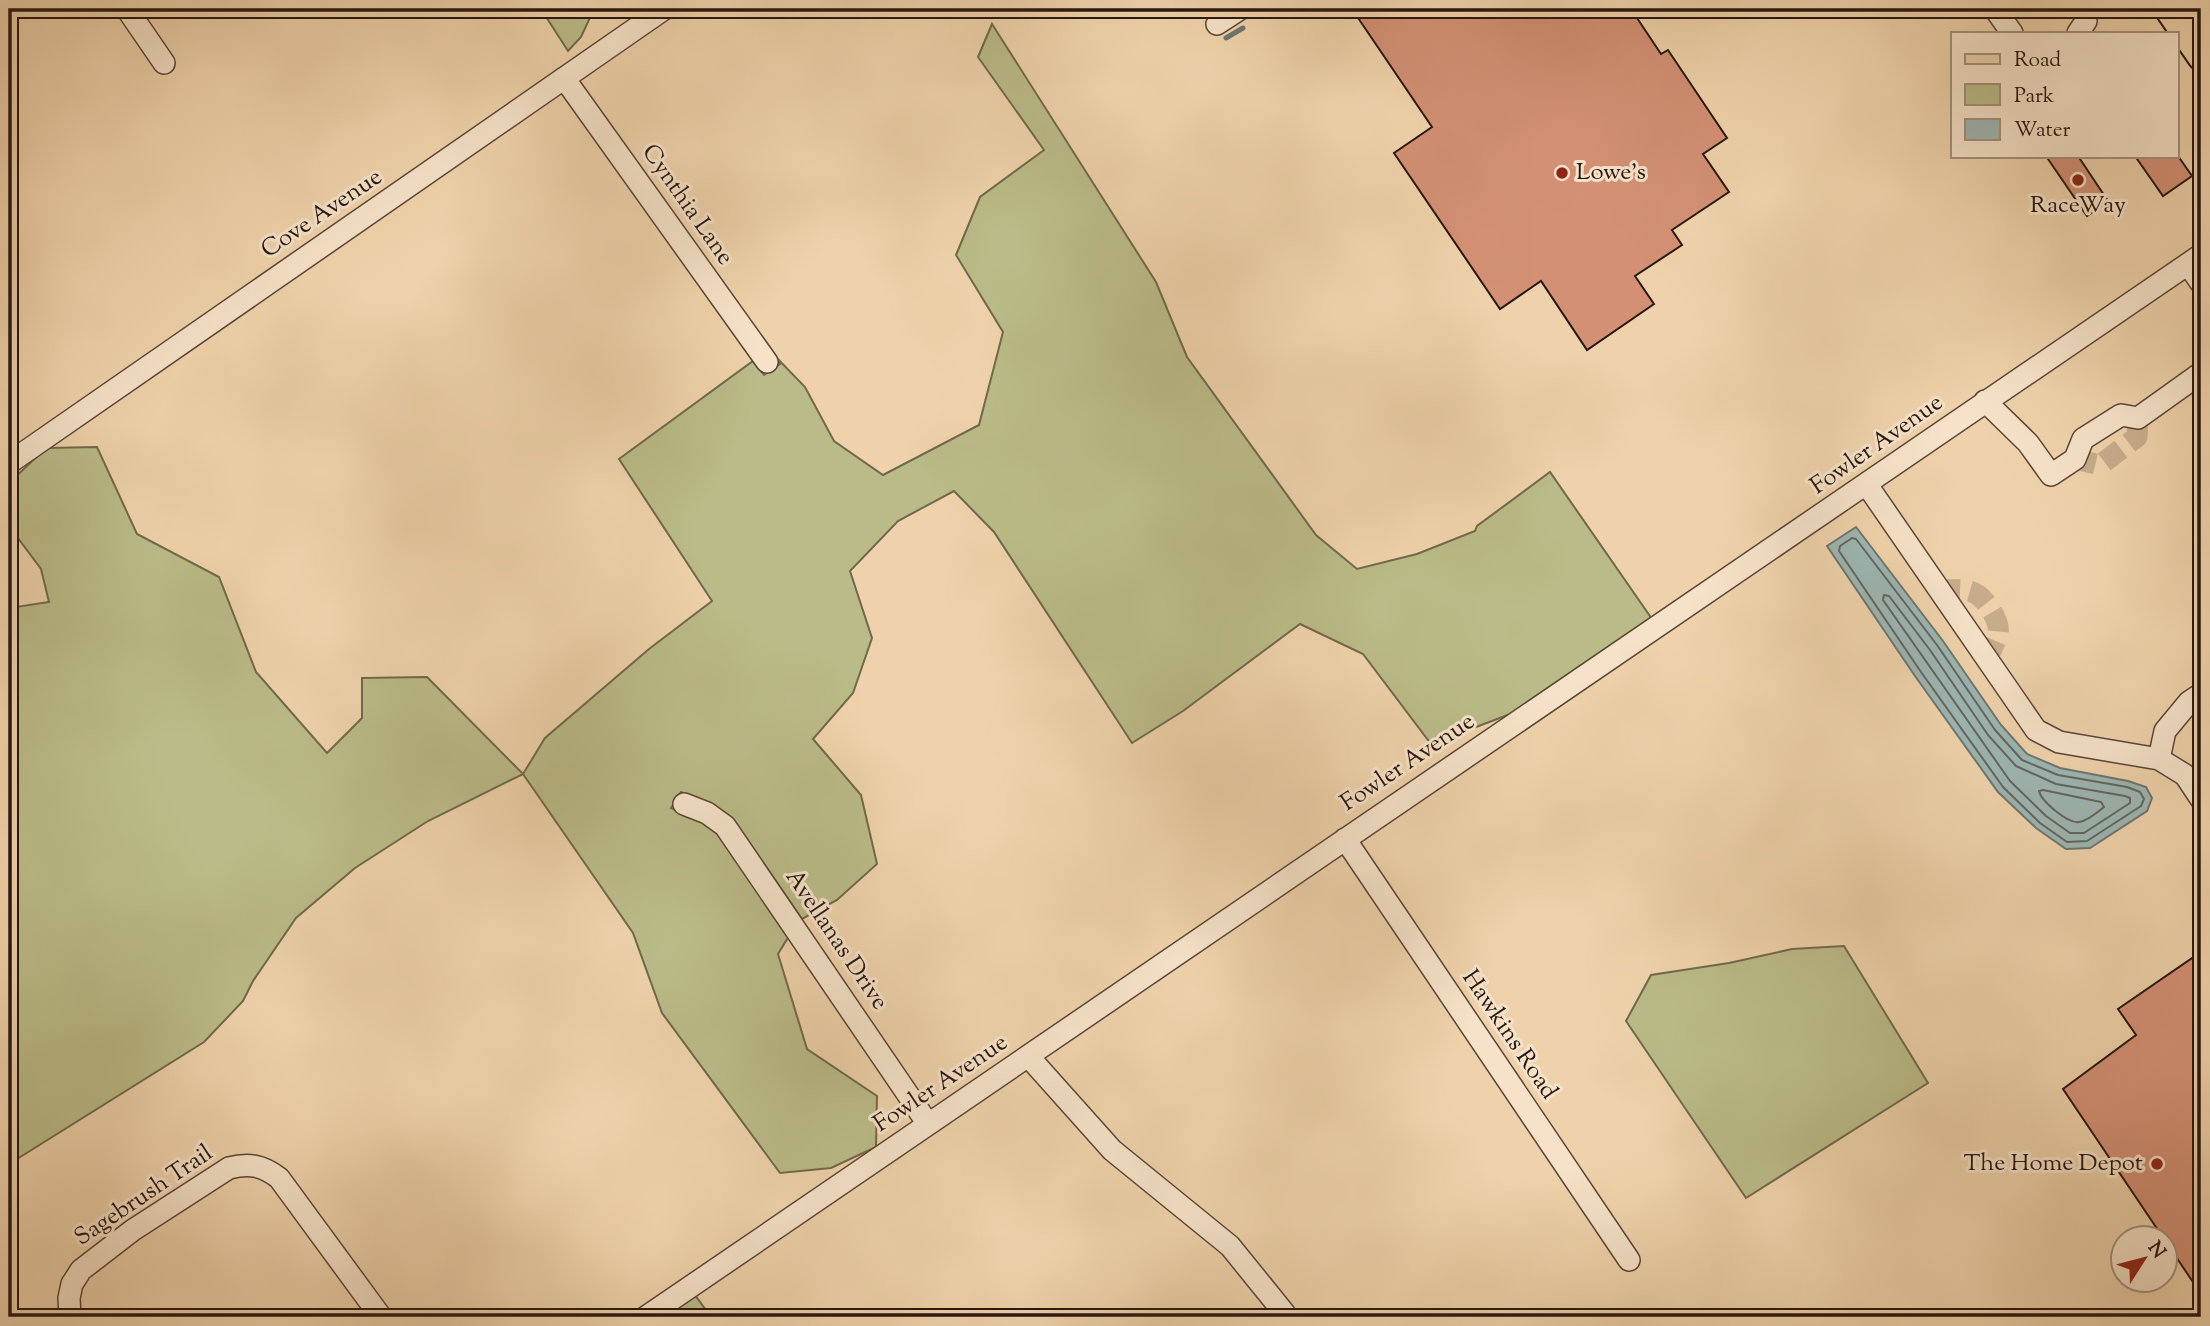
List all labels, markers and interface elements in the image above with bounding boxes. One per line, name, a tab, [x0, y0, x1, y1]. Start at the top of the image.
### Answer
legend	[1951, 32, 2178, 158]
text: Road	[2014, 46, 2061, 76]
text: Park	[2014, 82, 2055, 112]
text: Water	[2014, 116, 2071, 146]
street label: Cynthia Lane	[633, 138, 741, 272]
place label: Lowe's	[1576, 156, 1646, 190]
street label: Cove Avenue	[255, 161, 389, 267]
marker: Lowe's	[1554, 165, 1570, 181]
marker: RaceWay	[2070, 172, 2086, 188]
place label: RaceWay	[2030, 189, 2126, 223]
street label: Fowler Avenue	[1804, 387, 1950, 503]
street label: Fowler Avenue	[1334, 706, 1482, 820]
street label: Avellanas Drive	[776, 863, 896, 1017]
street label: Hawkins Road	[1453, 963, 1565, 1107]
street label: Fowler Avenue	[867, 1027, 1015, 1141]
street label: Sagebrush Trail	[68, 1137, 220, 1255]
place label: The Home Depot	[1963, 1147, 2143, 1181]
marker: The Home Depot	[2149, 1156, 2165, 1172]
north arrow	[2108, 1224, 2178, 1294]
text: N	[2140, 1236, 2171, 1265]

